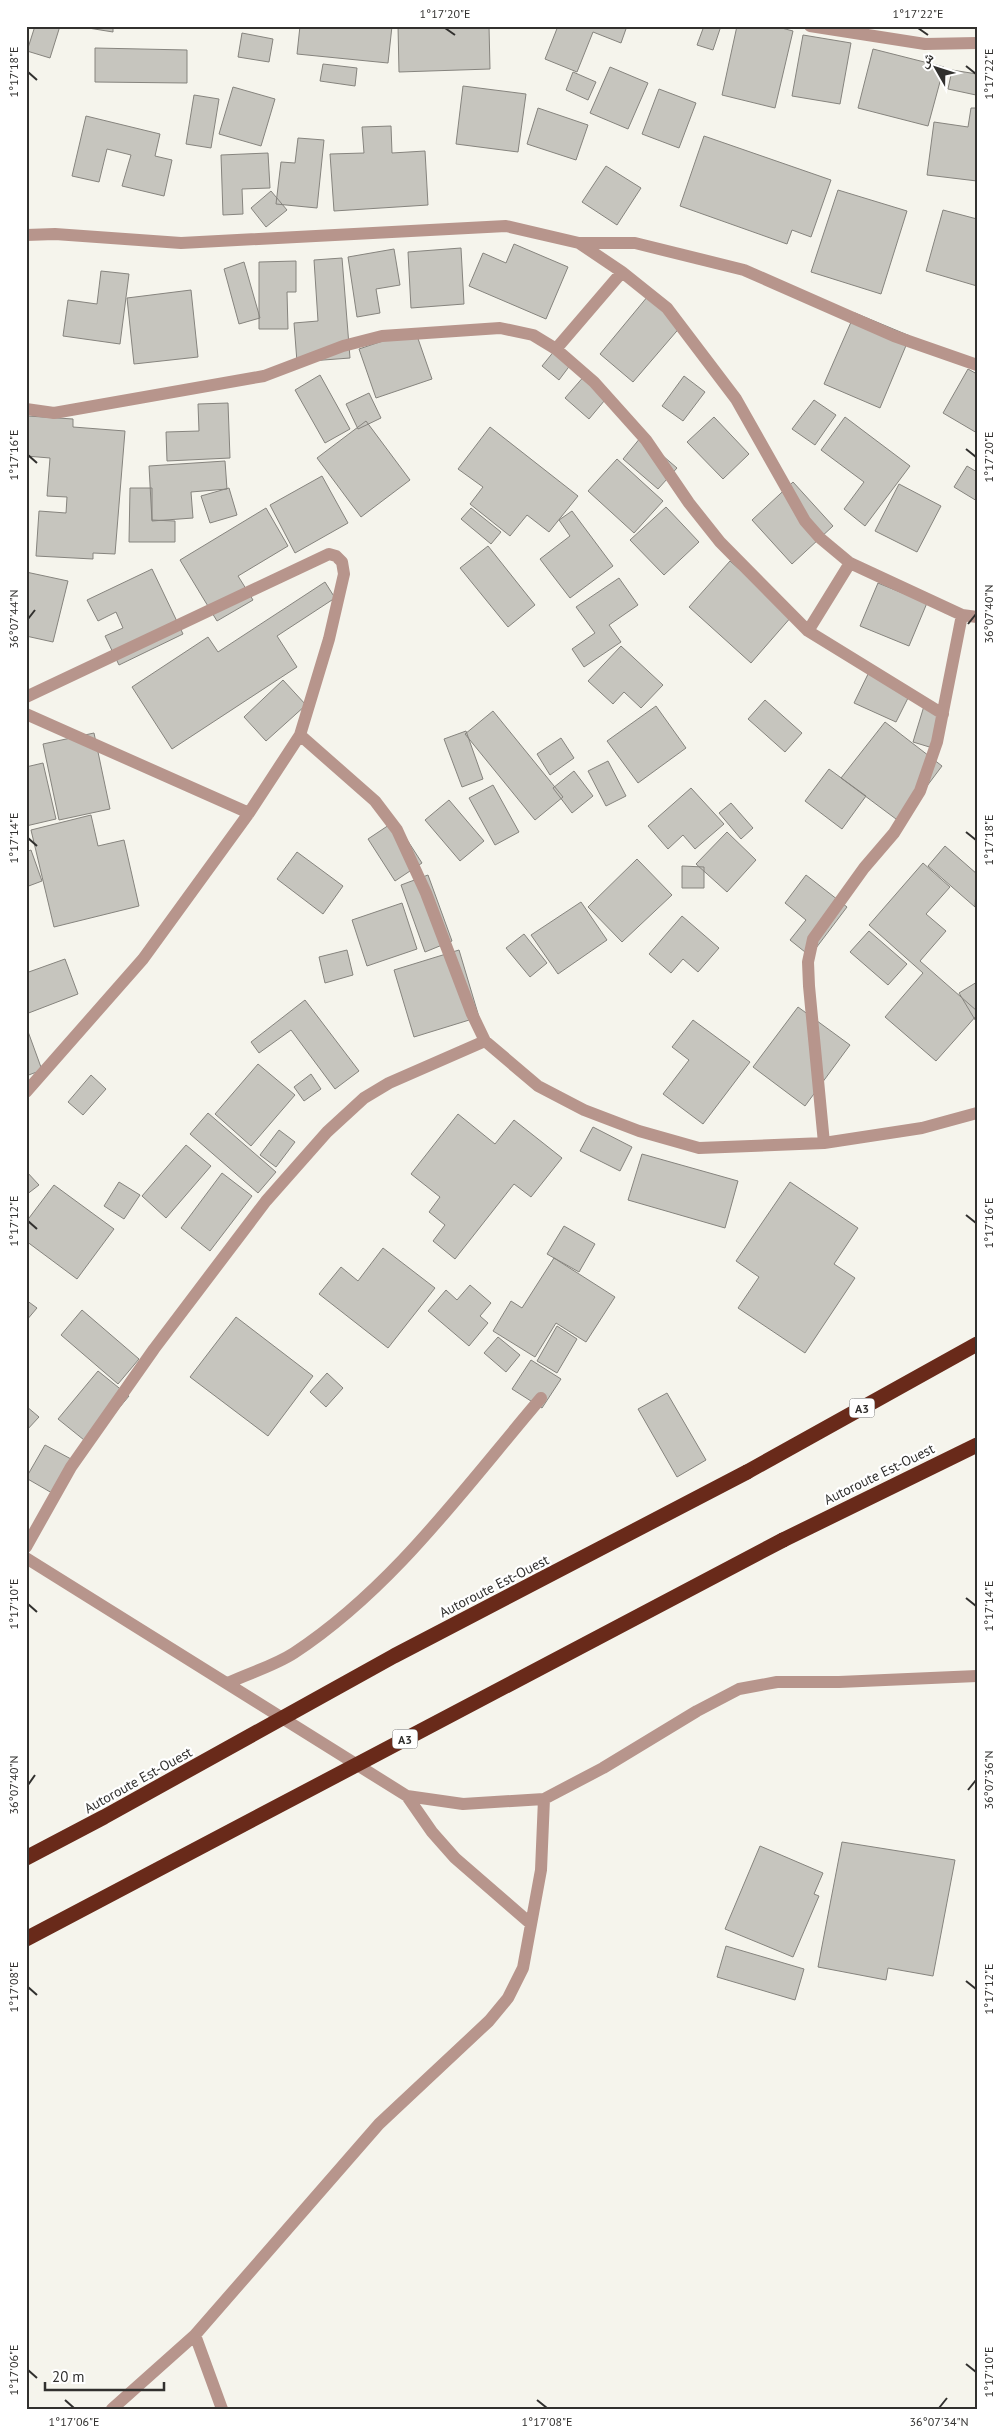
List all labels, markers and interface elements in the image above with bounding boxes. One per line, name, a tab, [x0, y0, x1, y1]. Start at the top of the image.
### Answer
text: 1°17'20"E	[420, 6, 470, 21]
text: 1°17'22"E	[893, 6, 943, 21]
north arrow	[910, 42, 960, 92]
text: 1°17'18"E	[6, 47, 21, 97]
text: ش	[914, 48, 938, 71]
text: 1°17'22"E	[981, 49, 996, 99]
text: 1°17'16"E	[6, 430, 21, 480]
text: 1°17'20"E	[981, 432, 996, 482]
text: 36°07'40"N	[981, 584, 996, 644]
text: 36°07'44"N	[6, 589, 21, 649]
text: 1°17'14"E	[6, 813, 21, 863]
text: 1°17'18"E	[981, 815, 996, 865]
text: 1°17'12"E	[6, 1196, 21, 1246]
text: 1°17'16"E	[981, 1198, 996, 1248]
road number: A3	[850, 1399, 874, 1418]
street label: Autoroute Est-Ouest	[821, 1439, 937, 1509]
street label: Autoroute Est-Ouest	[436, 1550, 552, 1621]
text: 1°17'10"E	[6, 1579, 21, 1629]
text: 1°17'14"E	[981, 1581, 996, 1631]
road number: A3	[392, 1730, 418, 1748]
street label: Autoroute Est-Ouest	[81, 1743, 195, 1817]
text: 36°07'36"N	[981, 1750, 996, 1810]
text: 36°07'40"N	[6, 1755, 21, 1815]
text: 1°17'08"E	[6, 1962, 21, 2012]
text: 1°17'12"E	[981, 1964, 996, 2014]
text: 1°17'06"E	[6, 2345, 21, 2395]
text: 1°17'10"E	[981, 2347, 996, 2397]
scale bar	[45, 2360, 164, 2392]
text: 20 m	[52, 2367, 85, 2386]
text: 1°17'06"E	[49, 2414, 99, 2429]
text: 1°17'08"E	[522, 2414, 572, 2429]
text: 36°07'34"N	[909, 2414, 969, 2429]

